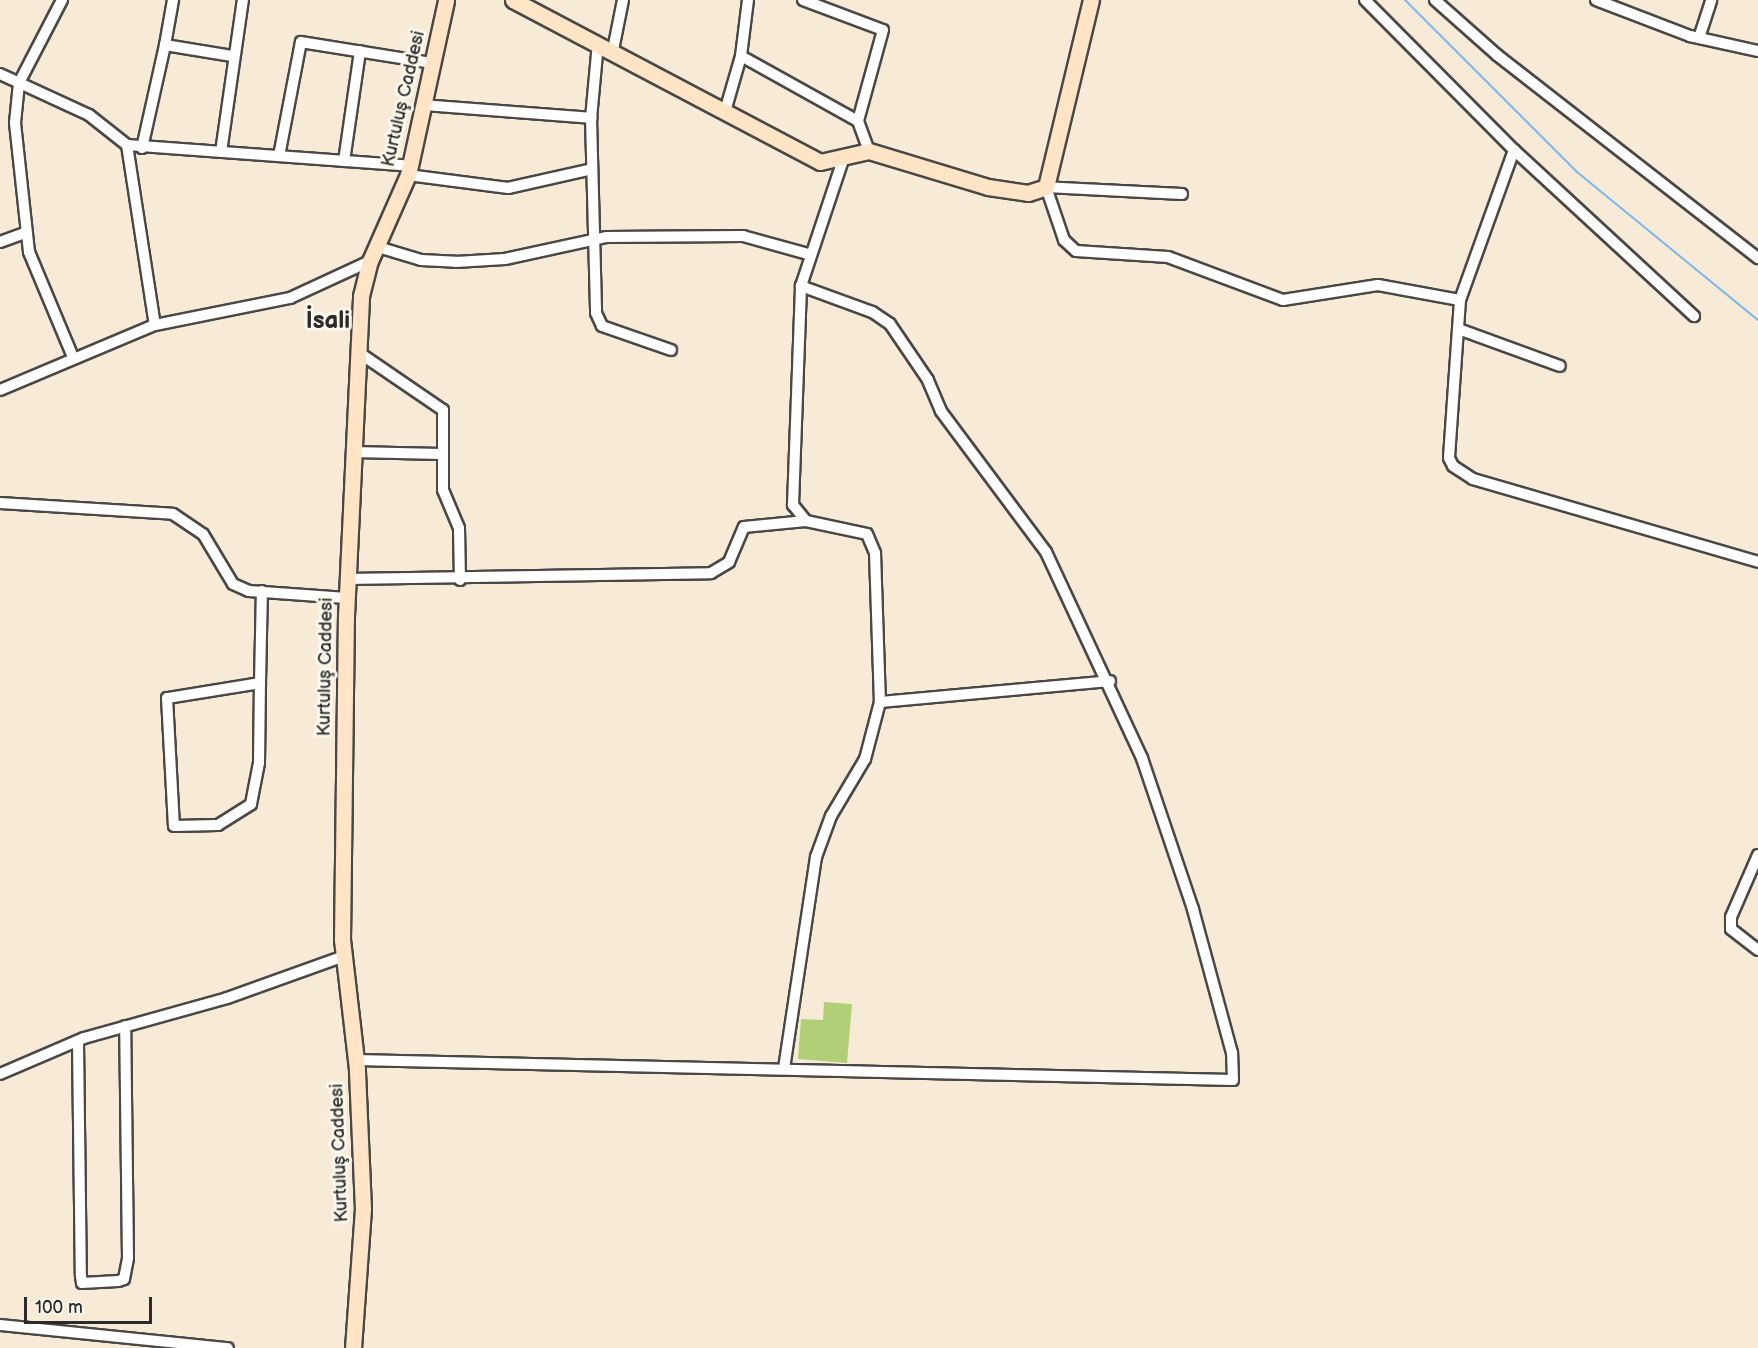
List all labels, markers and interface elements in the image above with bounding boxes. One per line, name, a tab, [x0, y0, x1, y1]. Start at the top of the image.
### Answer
street label: Kurtuluş Caddesi	[378, 29, 430, 169]
district label: İsali	[306, 307, 350, 335]
street label: Kurtuluş Caddesi	[314, 597, 338, 737]
street label: Kurtuluş Caddesi	[327, 1083, 353, 1223]
scale bar	[27, 1285, 154, 1323]
text: 100 m	[35, 1297, 83, 1318]

